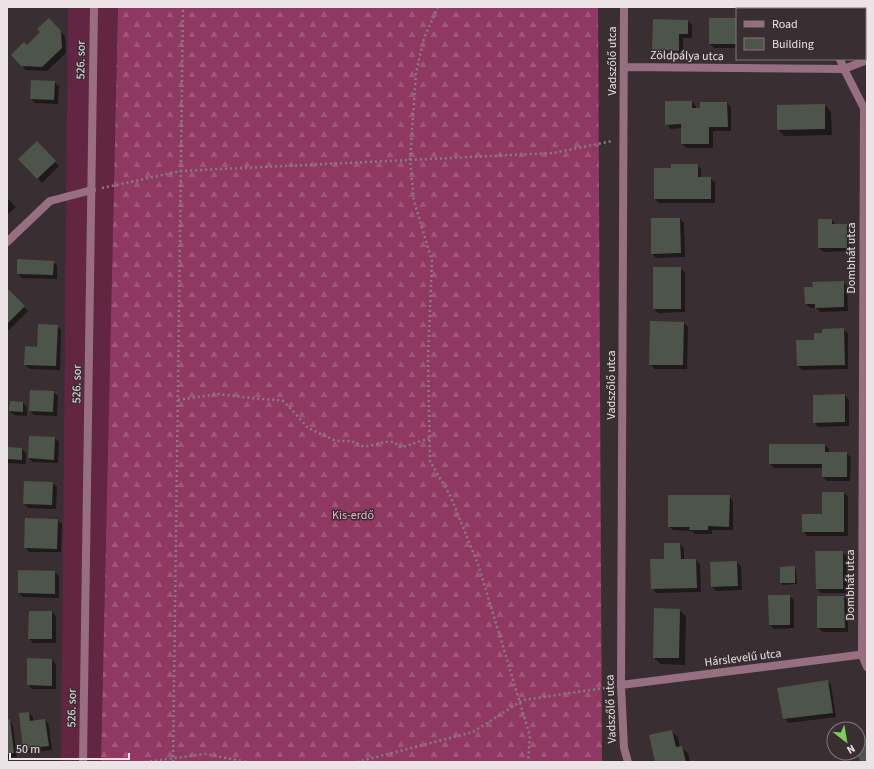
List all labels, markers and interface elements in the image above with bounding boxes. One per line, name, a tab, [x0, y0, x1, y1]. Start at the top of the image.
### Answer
legend	[736, 8, 866, 60]
text: Road	[772, 16, 798, 33]
street label: Vadszőlő utca	[604, 27, 621, 95]
text: Building	[772, 36, 814, 53]
street label: 526. sor	[72, 40, 90, 80]
street label: Zöldpálya utca	[650, 47, 724, 65]
street label: Dombhát utca	[843, 222, 860, 294]
street label: Vadszőlő utca	[603, 351, 620, 419]
street label: 526. sor	[68, 364, 86, 404]
park label: Kis-erdő	[332, 507, 374, 524]
street label: Dombhát utca	[842, 549, 859, 621]
street label: Hárslevelű utca	[704, 645, 782, 671]
street label: Vadszőlő utca	[601, 674, 621, 744]
street label: 526. sor	[63, 688, 81, 728]
north arrow	[826, 721, 866, 761]
scale bar	[10, 735, 129, 761]
text: 50 m	[16, 741, 40, 758]
text: N	[844, 741, 858, 757]

